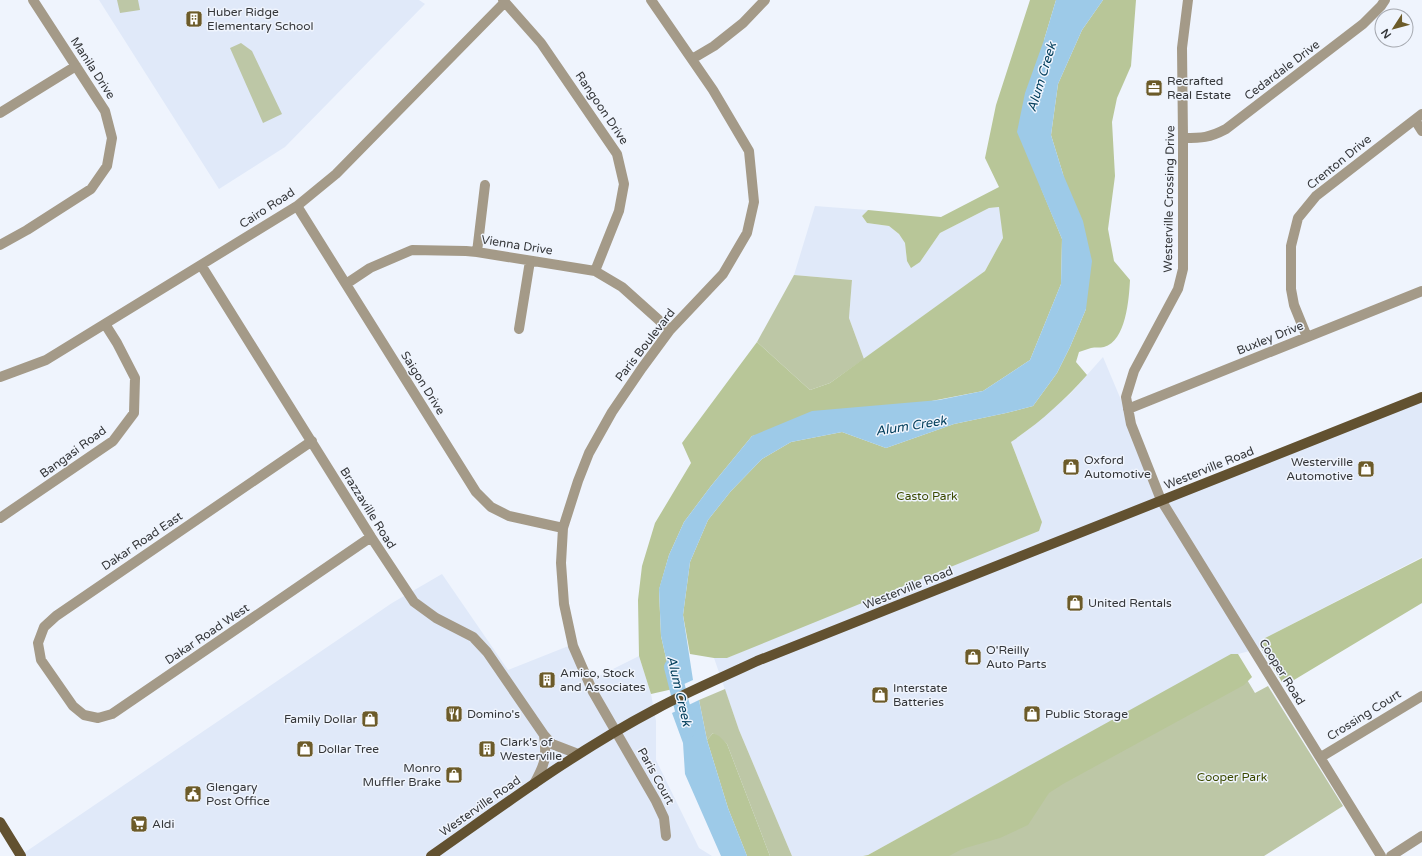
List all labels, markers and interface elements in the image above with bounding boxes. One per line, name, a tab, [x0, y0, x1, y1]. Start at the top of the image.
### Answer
place label: Huber Ridge Elementary School	[207, 5, 314, 33]
north arrow	[1374, 8, 1414, 48]
building icon: Huber Ridge Elementary School	[184, 9, 204, 29]
text: N	[1378, 26, 1394, 41]
street label: Manila Drive	[68, 34, 118, 102]
street label: Cedardale Drive	[1242, 37, 1322, 103]
water label: Alum Creek	[1024, 40, 1060, 114]
street label: Rangoon Drive	[573, 69, 632, 147]
place label: Recrafted Real Estate	[1167, 74, 1231, 102]
office icon: Recrafted Real Estate	[1144, 78, 1164, 98]
street label: Westerville Crossing Drive	[1161, 125, 1177, 273]
street label: Crenton Drive	[1304, 132, 1374, 192]
street label: Cairo Road	[237, 185, 297, 231]
street label: Vienna Drive	[480, 232, 554, 258]
street label: Paris Boulevard	[612, 306, 678, 384]
street label: Buxley Drive	[1235, 318, 1306, 358]
street label: Saigon Drive	[398, 349, 448, 417]
water label: Alum Creek	[874, 412, 949, 440]
street label: Bangasi Road	[37, 423, 109, 481]
street label: Westerville Road	[1162, 444, 1256, 492]
place label: Oxford Automotive	[1084, 453, 1151, 481]
place label: Westerville Automotive	[1286, 455, 1353, 483]
shop icon: Oxford Automotive	[1061, 457, 1081, 477]
shop icon: Westerville Automotive	[1356, 459, 1376, 479]
street label: Brazzaville Road	[337, 465, 399, 551]
park label: Casto Park	[896, 489, 958, 503]
street label: Dakar Road East	[99, 509, 185, 573]
street label: Westerville Road	[861, 564, 955, 612]
shop icon: United Rentals	[1065, 593, 1085, 613]
place label: United Rentals	[1088, 596, 1172, 610]
street label: Dakar Road West	[162, 600, 252, 667]
street label: Cooper Road	[1256, 636, 1308, 708]
place label: O'Reilly Auto Parts	[986, 643, 1047, 671]
shop icon: O'Reilly Auto Parts	[963, 647, 983, 667]
water label: Alum Creek	[663, 654, 695, 729]
place label: Amico, Stock and Associates	[560, 666, 646, 694]
building icon: Amico, Stock and Associates	[537, 670, 557, 690]
place label: Interstate Batteries	[893, 681, 948, 709]
shop icon: Interstate Batteries	[870, 685, 890, 705]
street label: Crossing Court	[1324, 686, 1404, 743]
restaurant icon: Domino's	[444, 704, 464, 724]
shop icon: Public Storage	[1022, 704, 1042, 724]
place label: Domino's	[467, 707, 520, 721]
place label: Public Storage	[1045, 707, 1128, 721]
shop icon: Family Dollar	[360, 709, 380, 729]
place label: Family Dollar	[284, 712, 357, 726]
place label: Clark's of Westerville	[500, 735, 562, 763]
shop icon: Dollar Tree	[295, 739, 315, 759]
building icon: Clark's of Westerville	[477, 739, 497, 759]
place label: Dollar Tree	[318, 742, 379, 756]
street label: Paris Court	[635, 745, 678, 807]
place label: Monro Muffler Brake	[363, 761, 441, 789]
shop icon: Monro Muffler Brake	[444, 765, 464, 785]
park label: Cooper Park	[1197, 770, 1268, 784]
street label: Westerville Road	[437, 773, 523, 839]
place label: Glengary Post Office	[206, 780, 270, 808]
public building icon: Glengary Post Office	[183, 784, 203, 804]
supermarket icon: Aldi	[129, 814, 149, 834]
place label: Aldi	[152, 817, 174, 831]

